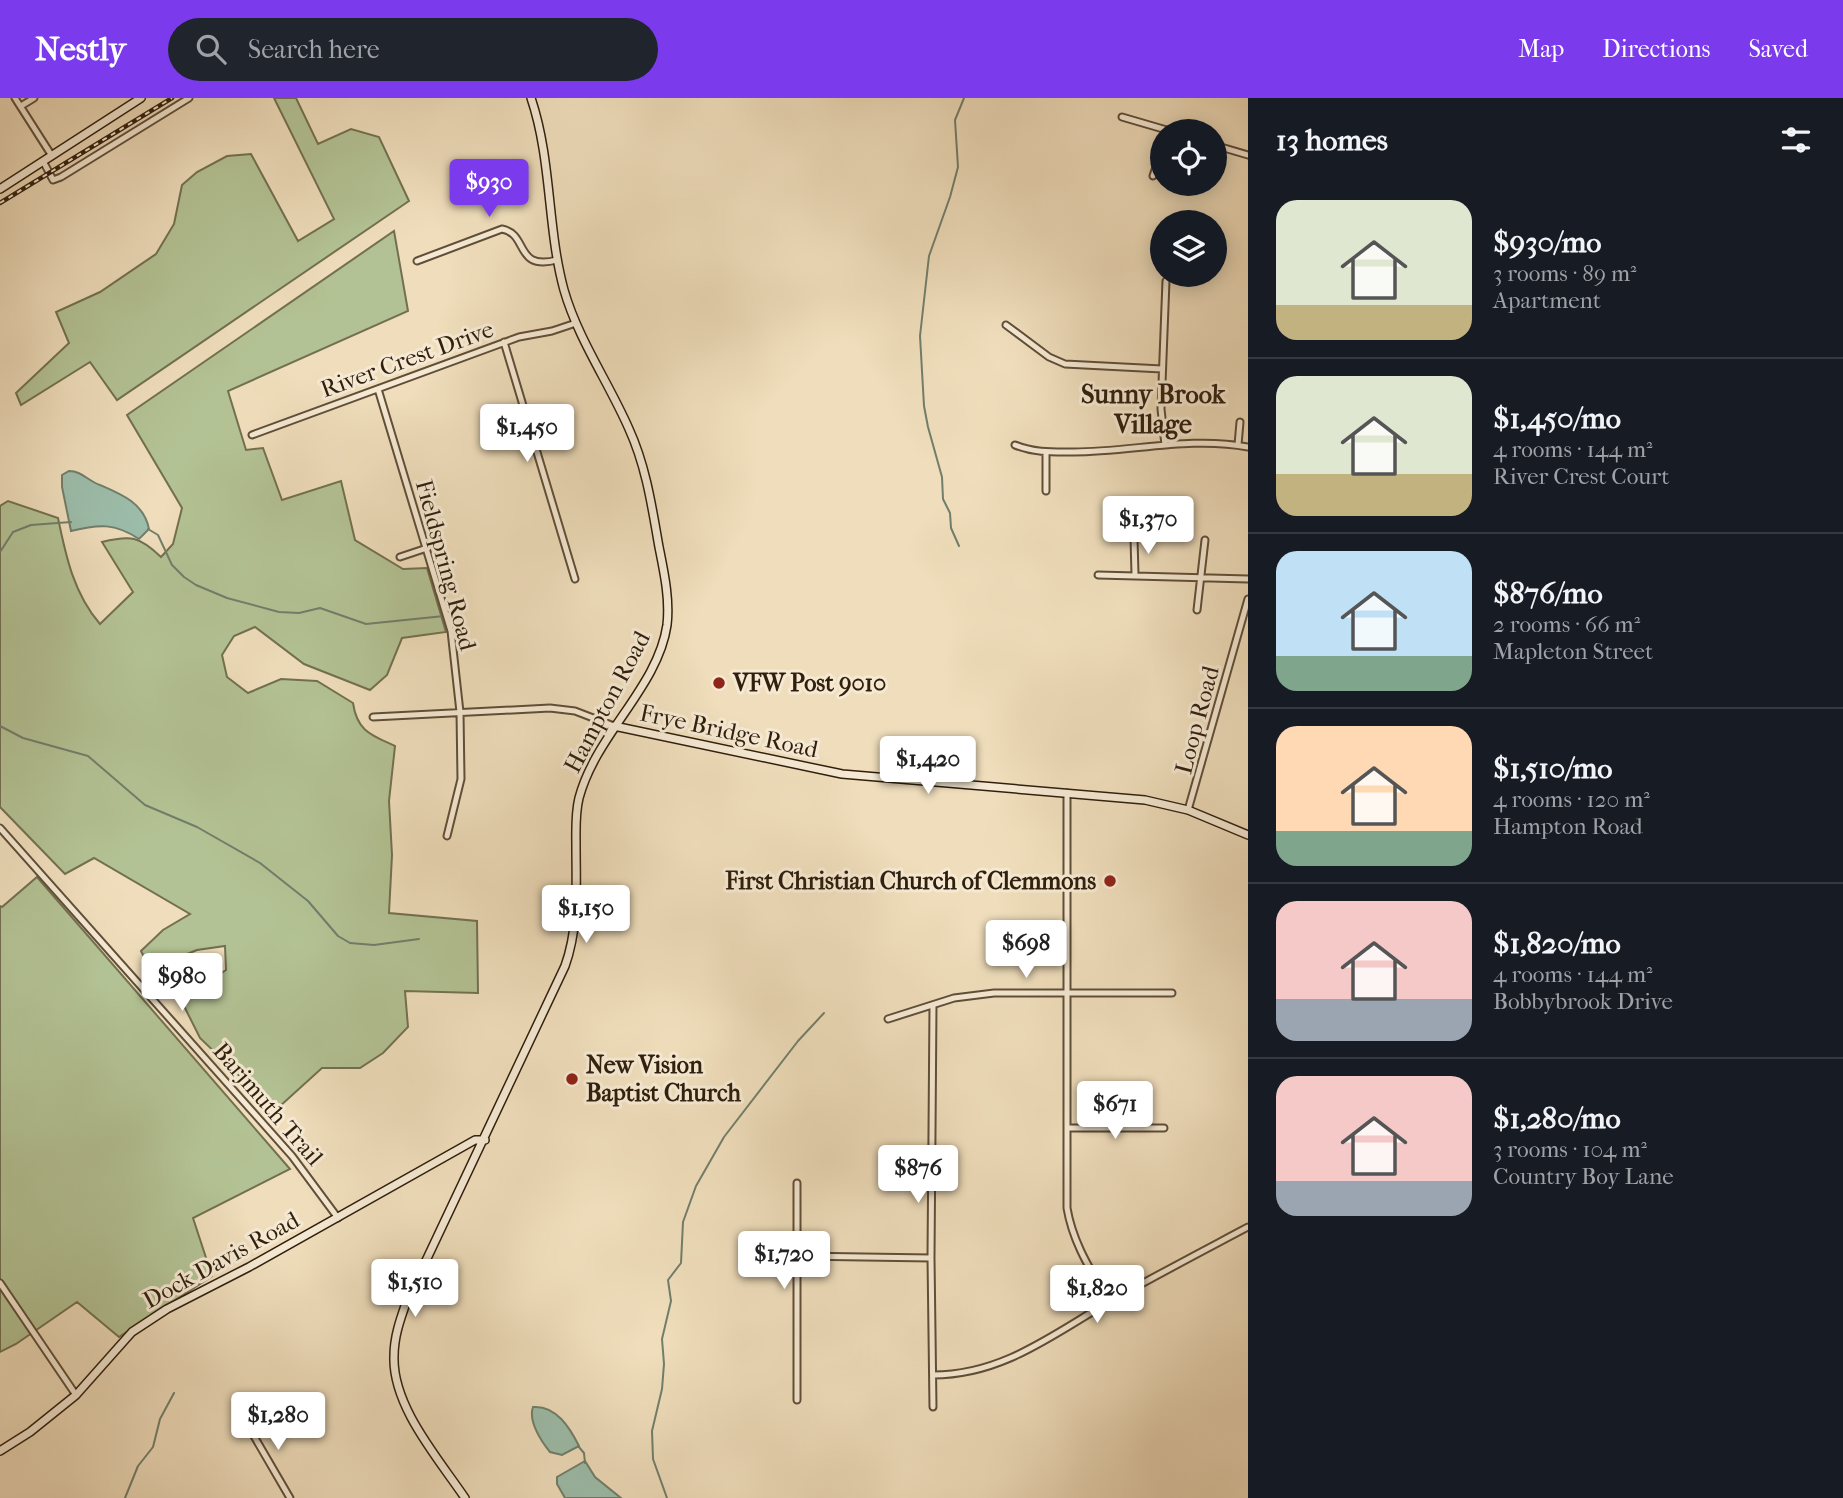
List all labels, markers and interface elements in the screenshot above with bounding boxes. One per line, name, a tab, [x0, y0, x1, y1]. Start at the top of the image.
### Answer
search box	[168, 18, 658, 81]
text: Nestly	[35, 30, 126, 69]
icon: search	[192, 30, 230, 68]
text: Search here	[248, 34, 380, 65]
text: Map	[1518, 35, 1564, 63]
text: Directions	[1602, 35, 1710, 63]
text: Saved	[1748, 35, 1808, 63]
map controls	[1150, 119, 1227, 287]
button: locate	[1150, 119, 1227, 196]
icon: filters	[1777, 121, 1815, 159]
text: 13 homes	[1276, 123, 1388, 158]
pin: $930	[448, 159, 530, 219]
text: $930	[466, 168, 512, 195]
button: layers	[1150, 210, 1227, 287]
text: $930/mo	[1493, 225, 1601, 260]
icon: home	[1332, 228, 1416, 312]
text: 3 rooms · 89 m²	[1493, 260, 1637, 287]
text: Apartment	[1493, 287, 1601, 314]
street label: River Crest Drive	[317, 315, 497, 403]
district label: Sunny Brook Village	[1081, 379, 1227, 440]
text: $1,450/mo	[1493, 401, 1621, 436]
pin: $1,450	[470, 404, 584, 464]
icon: home	[1332, 404, 1416, 488]
text: $1,450	[496, 413, 558, 440]
text: 4 rooms · 144 m²	[1493, 436, 1653, 463]
text: River Crest Court	[1493, 463, 1669, 490]
street label: Fieldspring Road	[410, 477, 482, 654]
pin: $1,370	[1091, 496, 1205, 556]
text: $1,370	[1119, 505, 1177, 532]
text: $876/mo	[1493, 576, 1603, 611]
icon: home	[1332, 579, 1416, 663]
text: 2 rooms · 66 m²	[1493, 611, 1640, 638]
street label: Hampton Road	[558, 626, 656, 778]
text: Mapleton Street	[1493, 638, 1653, 665]
street label: Loop Road	[1169, 662, 1225, 777]
place label: VFW Post 9010	[732, 669, 886, 697]
marker: VFW Post 9010	[711, 675, 727, 691]
street label: Frye Bridge Road	[637, 698, 822, 764]
pin: $1,420	[871, 736, 985, 796]
text: $1,420	[896, 745, 960, 772]
text: $1,510/mo	[1493, 751, 1613, 786]
icon: home	[1332, 754, 1416, 838]
text: 4 rooms · 120 m²	[1493, 786, 1650, 813]
text: Hampton Road	[1493, 813, 1643, 840]
place label: First Christian Church of Clemmons	[724, 867, 1096, 895]
marker: First Christian Church of Clemmons	[1102, 873, 1118, 889]
pin: $1,150	[529, 886, 643, 945]
text: $1,150	[558, 894, 614, 921]
pin: $698	[985, 920, 1067, 980]
text: $1,820/mo	[1493, 926, 1621, 961]
text: $698	[1002, 929, 1050, 956]
icon: home	[1332, 929, 1416, 1013]
pin: $980	[141, 954, 223, 1013]
text: 4 rooms · 144 m²	[1493, 961, 1653, 988]
text: $980	[158, 962, 206, 989]
text: Bobbybrook Drive	[1493, 988, 1673, 1015]
street label: Barjmuth Trail	[207, 1037, 329, 1171]
place label: New Vision Baptist Church	[586, 1051, 741, 1107]
marker: New Vision Baptist Church	[564, 1071, 580, 1087]
pin: $671	[1074, 1082, 1156, 1141]
text: $671	[1093, 1090, 1137, 1117]
text: $1,280/mo	[1493, 1101, 1621, 1136]
icon: home	[1332, 1104, 1416, 1188]
text: 3 rooms · 104 m²	[1493, 1136, 1647, 1163]
pin: $876	[877, 1146, 959, 1205]
text: $876	[894, 1154, 942, 1181]
text: Country Boy Lane	[1493, 1163, 1674, 1190]
street label: Dock Davis Road	[138, 1205, 305, 1314]
pin: $1,720	[727, 1232, 841, 1291]
text: $1,720	[754, 1240, 814, 1267]
pin: $1,510	[358, 1260, 472, 1319]
pin: $1,820	[1040, 1266, 1154, 1325]
text: $1,510	[387, 1268, 443, 1295]
text: $1,820	[1066, 1274, 1128, 1301]
pin: $1,280	[221, 1392, 335, 1452]
text: $1,280	[247, 1401, 309, 1428]

